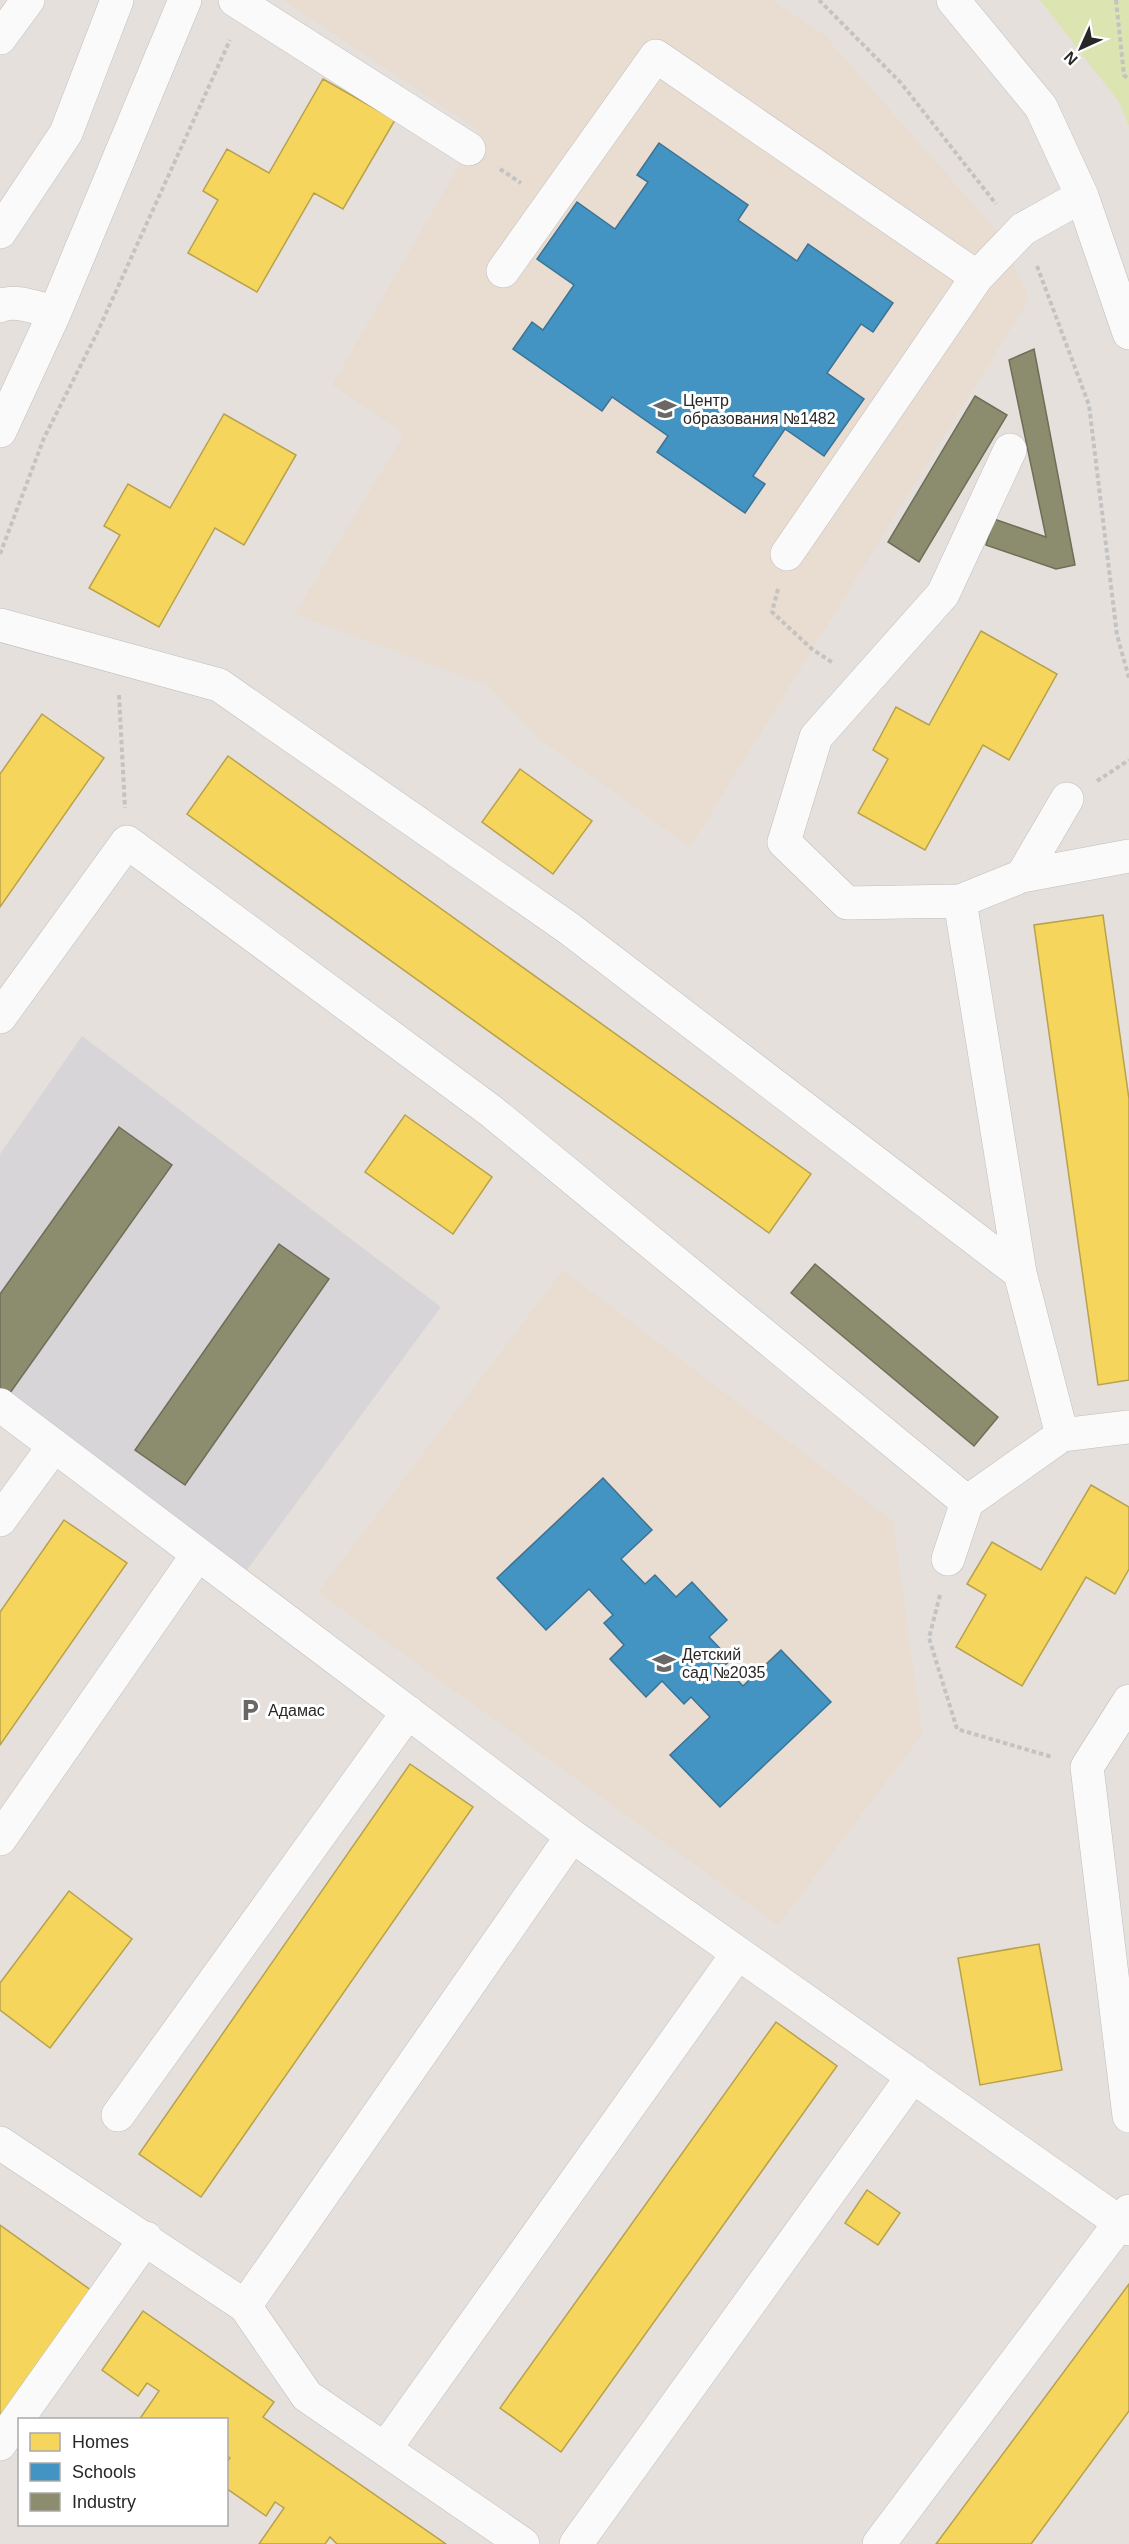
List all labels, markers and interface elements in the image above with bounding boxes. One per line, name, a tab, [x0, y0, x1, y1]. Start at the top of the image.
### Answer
north arrow	[1051, 18, 1111, 78]
text: N	[1061, 48, 1081, 68]
place label: Центр образования №1482	[683, 392, 836, 427]
school or university icon: Центр образования №1482	[652, 396, 678, 422]
place label: Детский сад №2035	[682, 1646, 766, 1681]
school or university icon: Детский сад №2035	[651, 1650, 677, 1676]
parking icon: Адамас	[237, 1697, 263, 1723]
place label: Адамас	[268, 1702, 325, 1719]
legend	[18, 2418, 228, 2526]
text: Homes	[72, 2432, 129, 2452]
text: Schools	[72, 2462, 136, 2482]
text: Industry	[72, 2492, 136, 2512]

